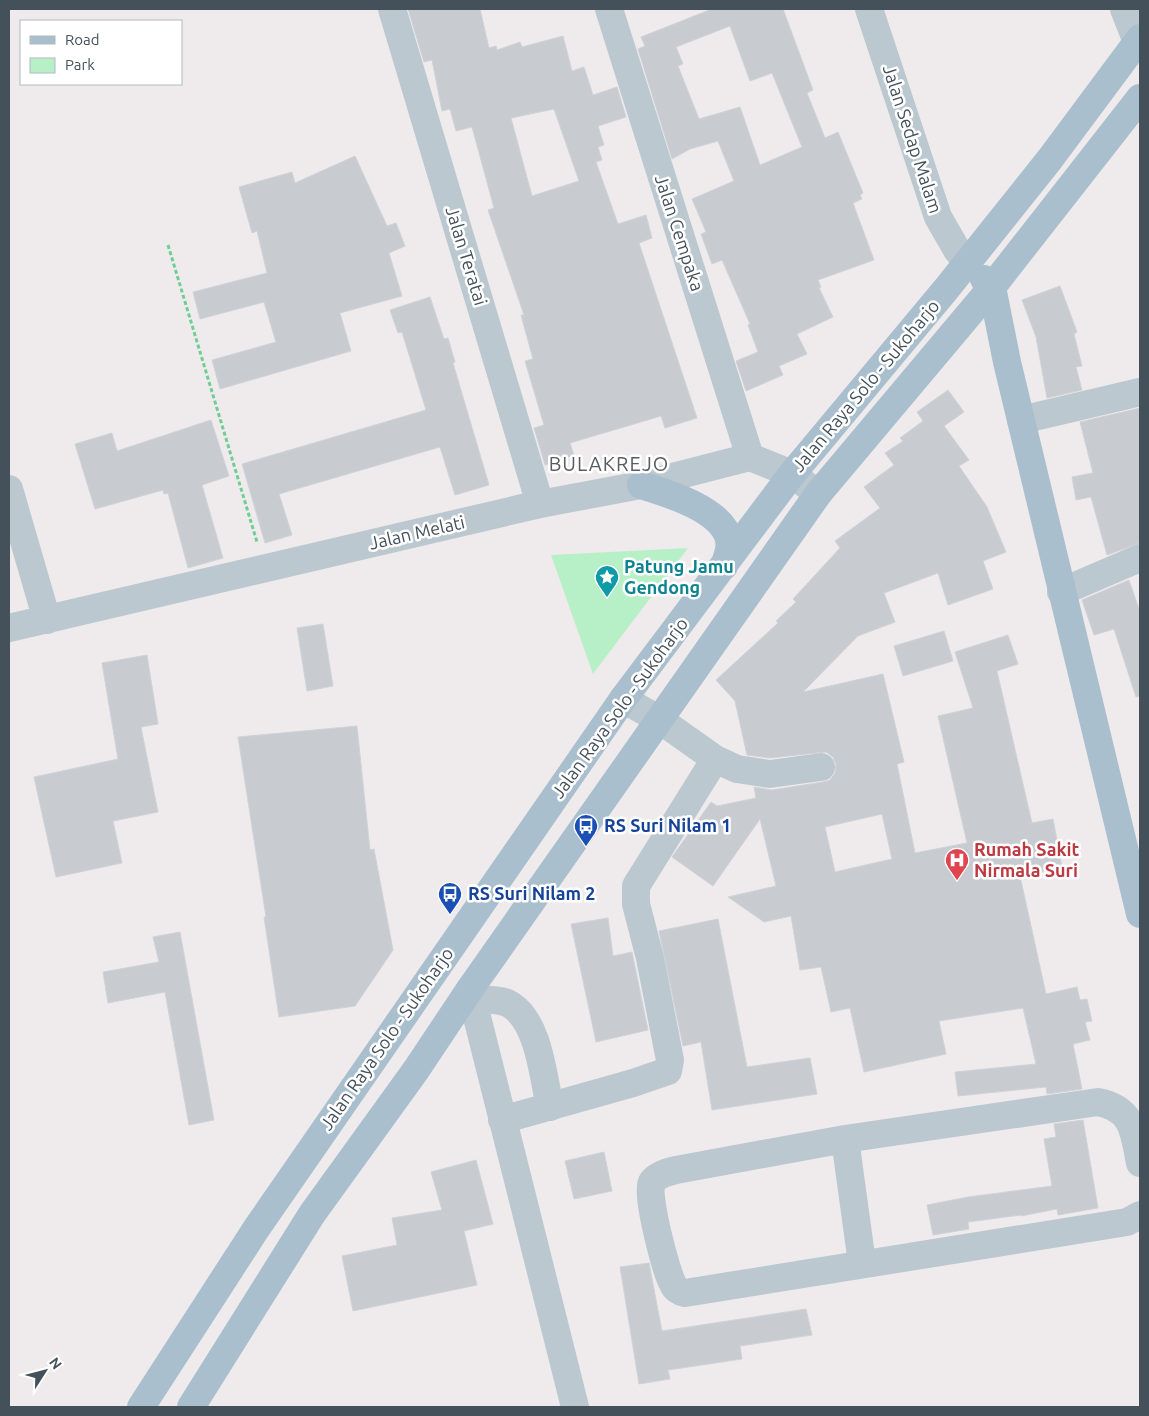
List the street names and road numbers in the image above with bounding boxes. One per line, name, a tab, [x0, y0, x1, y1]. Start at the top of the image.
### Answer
street label: Jalan Sedap Malam	[880, 62, 946, 215]
street label: Jalan Cempaka	[652, 172, 708, 293]
street label: Jalan Teratai	[442, 204, 491, 308]
street label: Jalan Raya Solo - Sukoharjo	[788, 295, 943, 475]
street label: Jalan Melati	[367, 511, 467, 553]
street label: Jalan Raya Solo - Sukoharjo	[547, 613, 691, 801]
street label: Jalan Raya Solo - Sukoharjo	[316, 943, 457, 1133]

